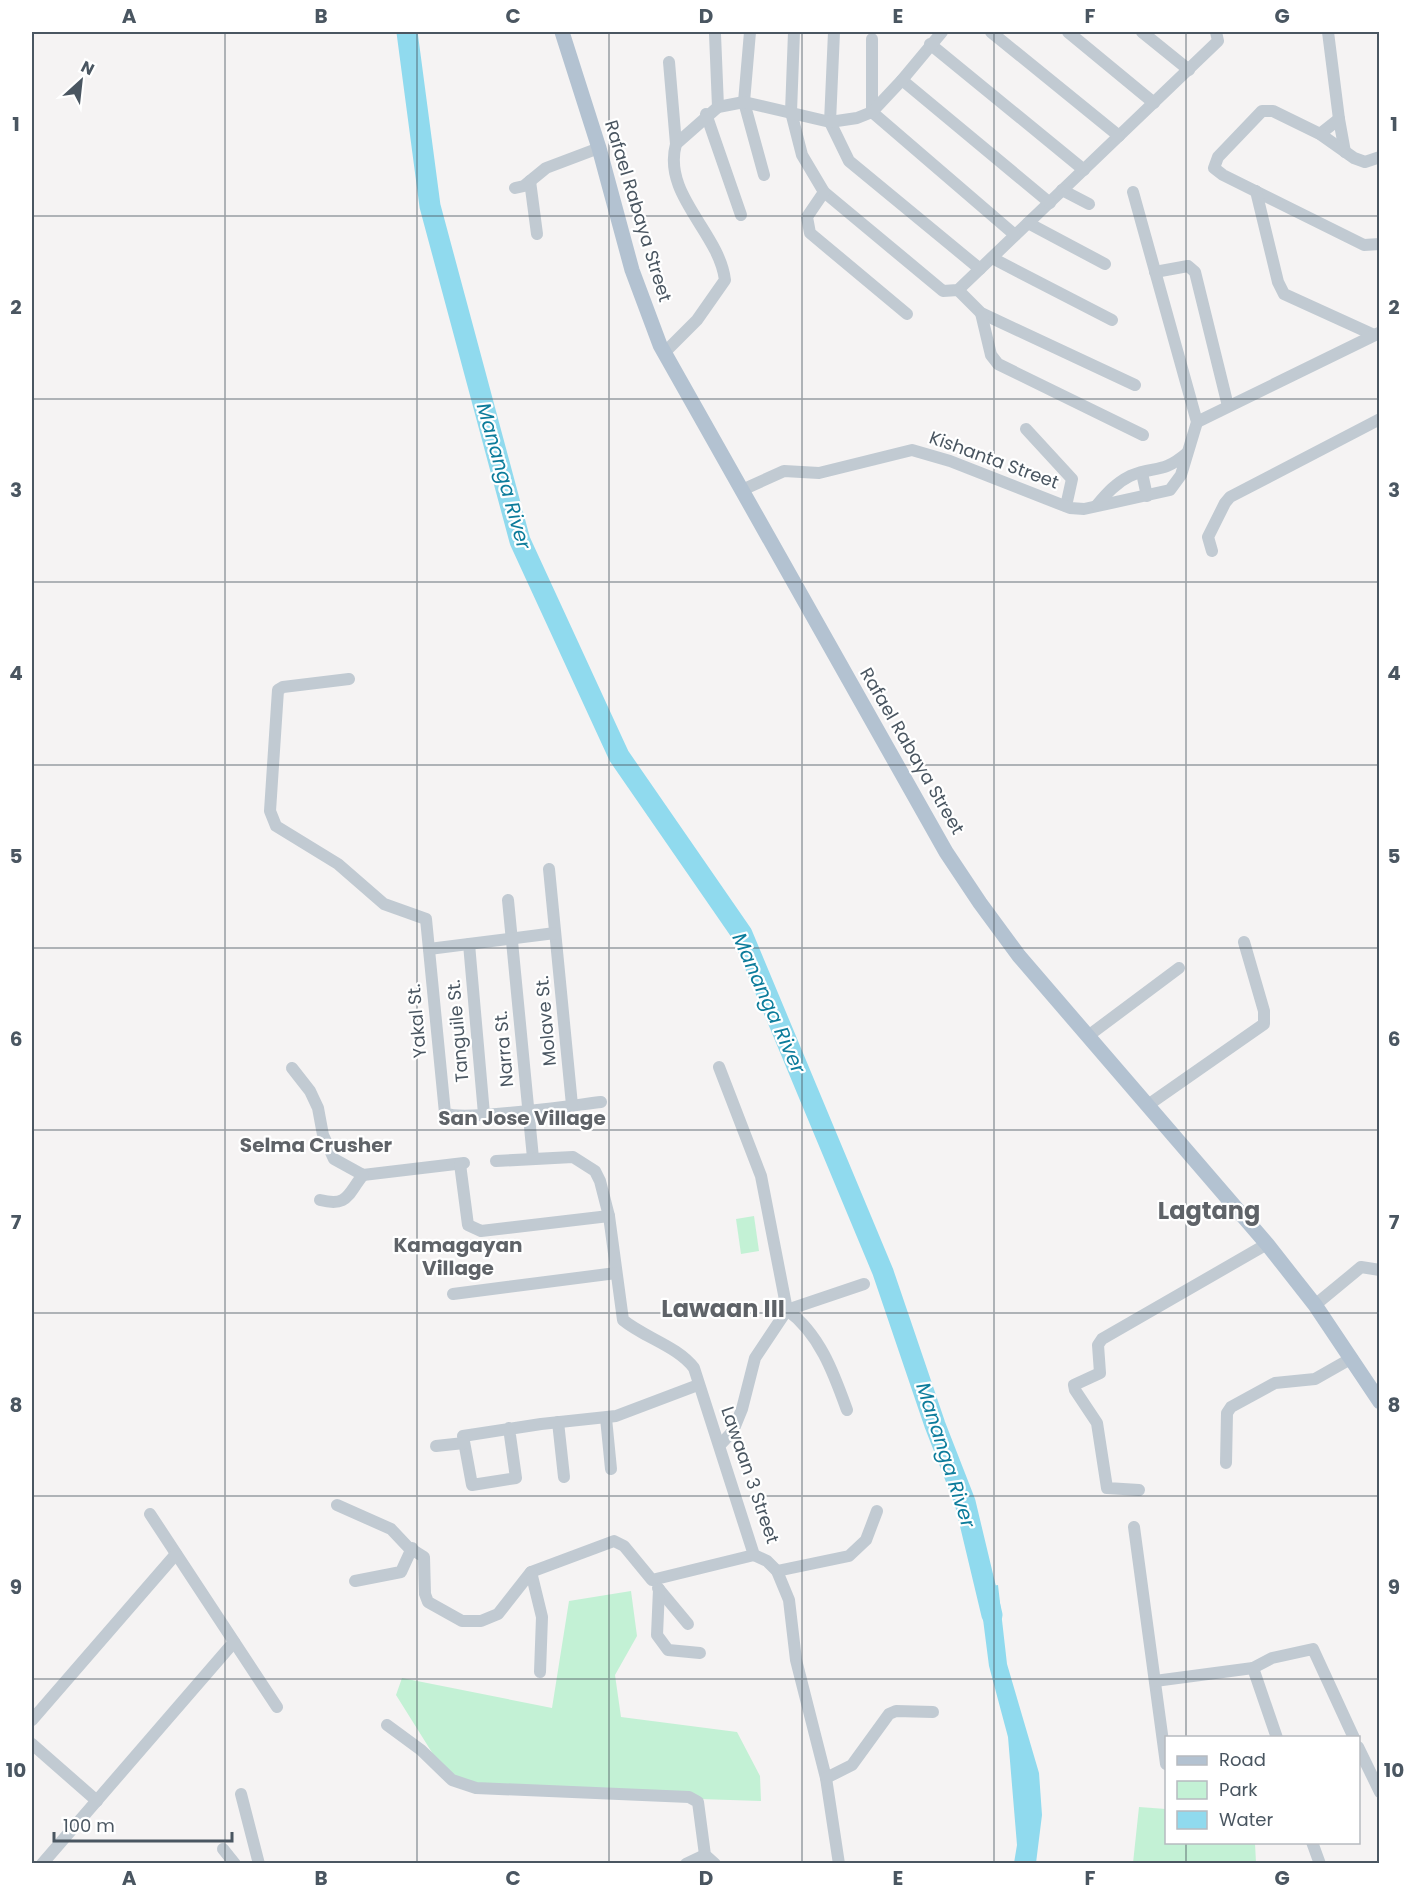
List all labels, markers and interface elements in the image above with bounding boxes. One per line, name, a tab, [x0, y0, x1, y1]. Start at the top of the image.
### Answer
text: A	[122, 2, 137, 30]
text: B	[314, 2, 328, 30]
text: C	[505, 2, 521, 30]
text: D	[699, 2, 713, 30]
text: E	[893, 2, 903, 30]
text: F	[1085, 2, 1096, 30]
text: G	[1274, 2, 1290, 30]
north arrow	[51, 51, 111, 111]
text: N	[77, 55, 98, 81]
text: 1	[12, 110, 20, 138]
text: 1	[1390, 110, 1398, 138]
street label: Rafael Rabaya Street	[599, 117, 678, 305]
text: 2	[10, 293, 22, 321]
text: 2	[1388, 293, 1400, 321]
water label: Mananga River	[470, 400, 538, 553]
street label: Kishanta Street	[926, 425, 1062, 495]
text: 3	[10, 476, 22, 504]
text: 3	[1388, 476, 1400, 504]
text: 4	[9, 659, 23, 687]
text: 4	[1387, 659, 1401, 687]
street label: Rafael Rabaya Street	[854, 663, 970, 839]
text: 5	[10, 842, 23, 870]
text: 5	[1388, 842, 1401, 870]
water label: Mananga River	[725, 928, 813, 1078]
street label: Molave St.	[529, 975, 562, 1067]
street label: Tanguile St.	[441, 979, 474, 1083]
street label: Yakal St.	[401, 983, 432, 1059]
street label: Narra St.	[488, 1010, 519, 1088]
text: 6	[10, 1025, 22, 1053]
text: 6	[1388, 1025, 1400, 1053]
district label: San Jose Village	[438, 1104, 606, 1132]
district label: Selma Crusher	[240, 1131, 393, 1159]
district label: Lagtang	[1158, 1194, 1260, 1227]
text: 7	[11, 1208, 22, 1236]
text: 7	[1389, 1208, 1400, 1236]
district label: Kamagayan Village	[393, 1231, 523, 1282]
district label: Lawaan III	[661, 1292, 785, 1325]
water label: Mananga River	[909, 1379, 983, 1532]
text: 8	[10, 1391, 22, 1419]
text: 8	[1388, 1391, 1400, 1419]
street label: Lawaan 3 Street	[715, 1403, 786, 1547]
text: 9	[10, 1573, 22, 1601]
text: 9	[1388, 1573, 1400, 1601]
legend	[1165, 1736, 1360, 1844]
text: Road	[1219, 1747, 1266, 1772]
text: 10	[6, 1756, 26, 1784]
text: 10	[1384, 1756, 1404, 1784]
text: Park	[1219, 1777, 1258, 1802]
scale bar	[54, 1805, 232, 1843]
text: Water	[1219, 1807, 1273, 1832]
text: 100 m	[63, 1813, 115, 1838]
text: A	[122, 1864, 137, 1892]
text: B	[314, 1864, 328, 1892]
text: C	[505, 1864, 521, 1892]
text: D	[699, 1864, 713, 1892]
text: E	[893, 1864, 903, 1892]
text: F	[1085, 1864, 1096, 1892]
text: G	[1274, 1864, 1290, 1892]

